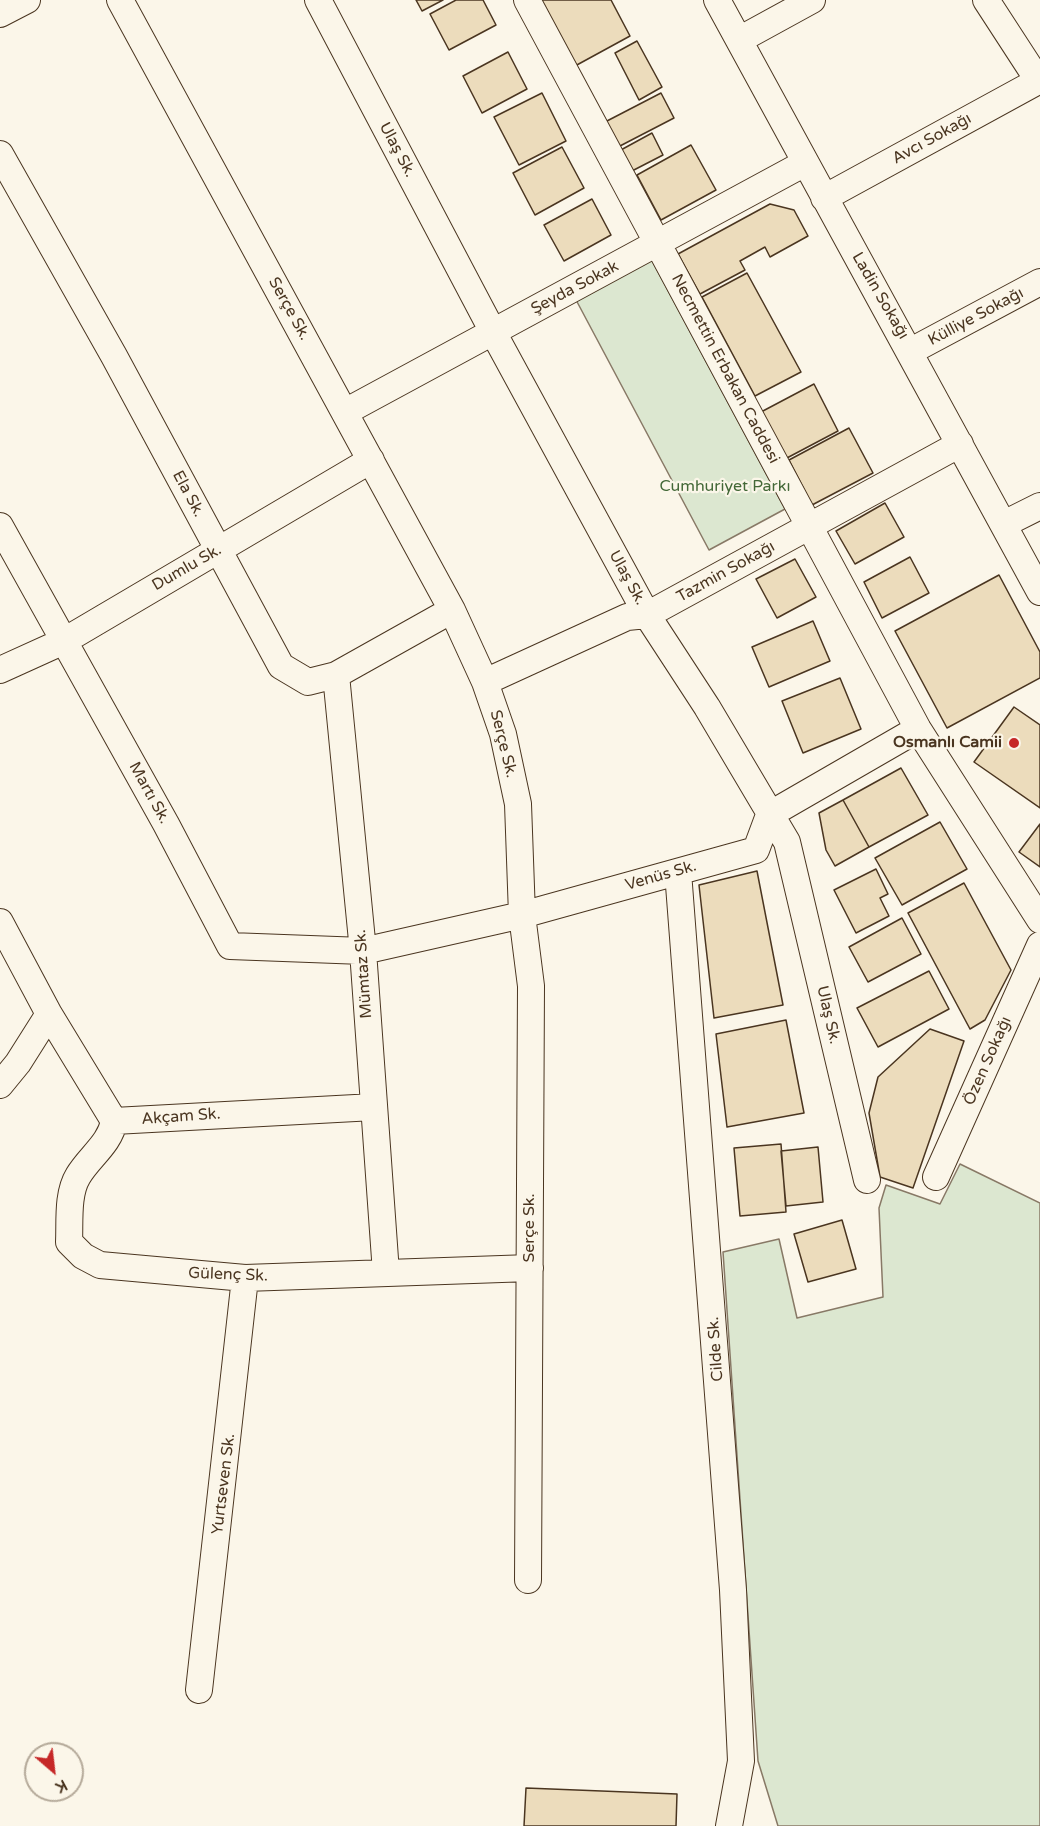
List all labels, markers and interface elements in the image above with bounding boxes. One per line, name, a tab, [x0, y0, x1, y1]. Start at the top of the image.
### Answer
street label: Avcı Sokağı	[889, 109, 975, 169]
street label: Ulaş Sk.	[375, 119, 419, 181]
street label: Ladin Sokağı	[847, 249, 913, 343]
street label: Şeyda Sokak	[528, 257, 622, 319]
street label: Necmettin Erbakan Caddesi	[667, 271, 783, 467]
street label: Serçe Sk.	[264, 274, 314, 344]
street label: Külliye Sokağı	[925, 284, 1027, 350]
street label: Ela Sk.	[168, 467, 208, 521]
park label: Cumhuriyet Parkı	[660, 477, 790, 497]
street label: Tazmin Sokağı	[674, 537, 778, 607]
street label: Dumlu Sk.	[149, 540, 225, 596]
street label: Ulaş Sk.	[604, 547, 650, 609]
street label: Serçe Sk.	[485, 708, 521, 780]
place label: Osmanlı Camii	[893, 733, 1002, 753]
marker: Osmanlı Camii	[1007, 736, 1021, 750]
street label: Martı Sk.	[124, 759, 174, 827]
street label: Venüs Sk.	[623, 857, 699, 895]
street label: Mümtaz Sk.	[351, 929, 377, 1019]
street label: Ulaş Sk.	[812, 984, 844, 1046]
street label: Özen Sokağı	[960, 1014, 1016, 1108]
street label: Akçam Sk.	[141, 1105, 221, 1129]
street label: Serçe Sk.	[520, 1193, 540, 1263]
street label: Gülenç Sk.	[188, 1264, 268, 1286]
street label: Cilde Sk.	[704, 1316, 728, 1382]
street label: Yurtseven Sk.	[208, 1432, 240, 1536]
north arrow	[24, 1742, 84, 1802]
text: K	[52, 1775, 71, 1797]

